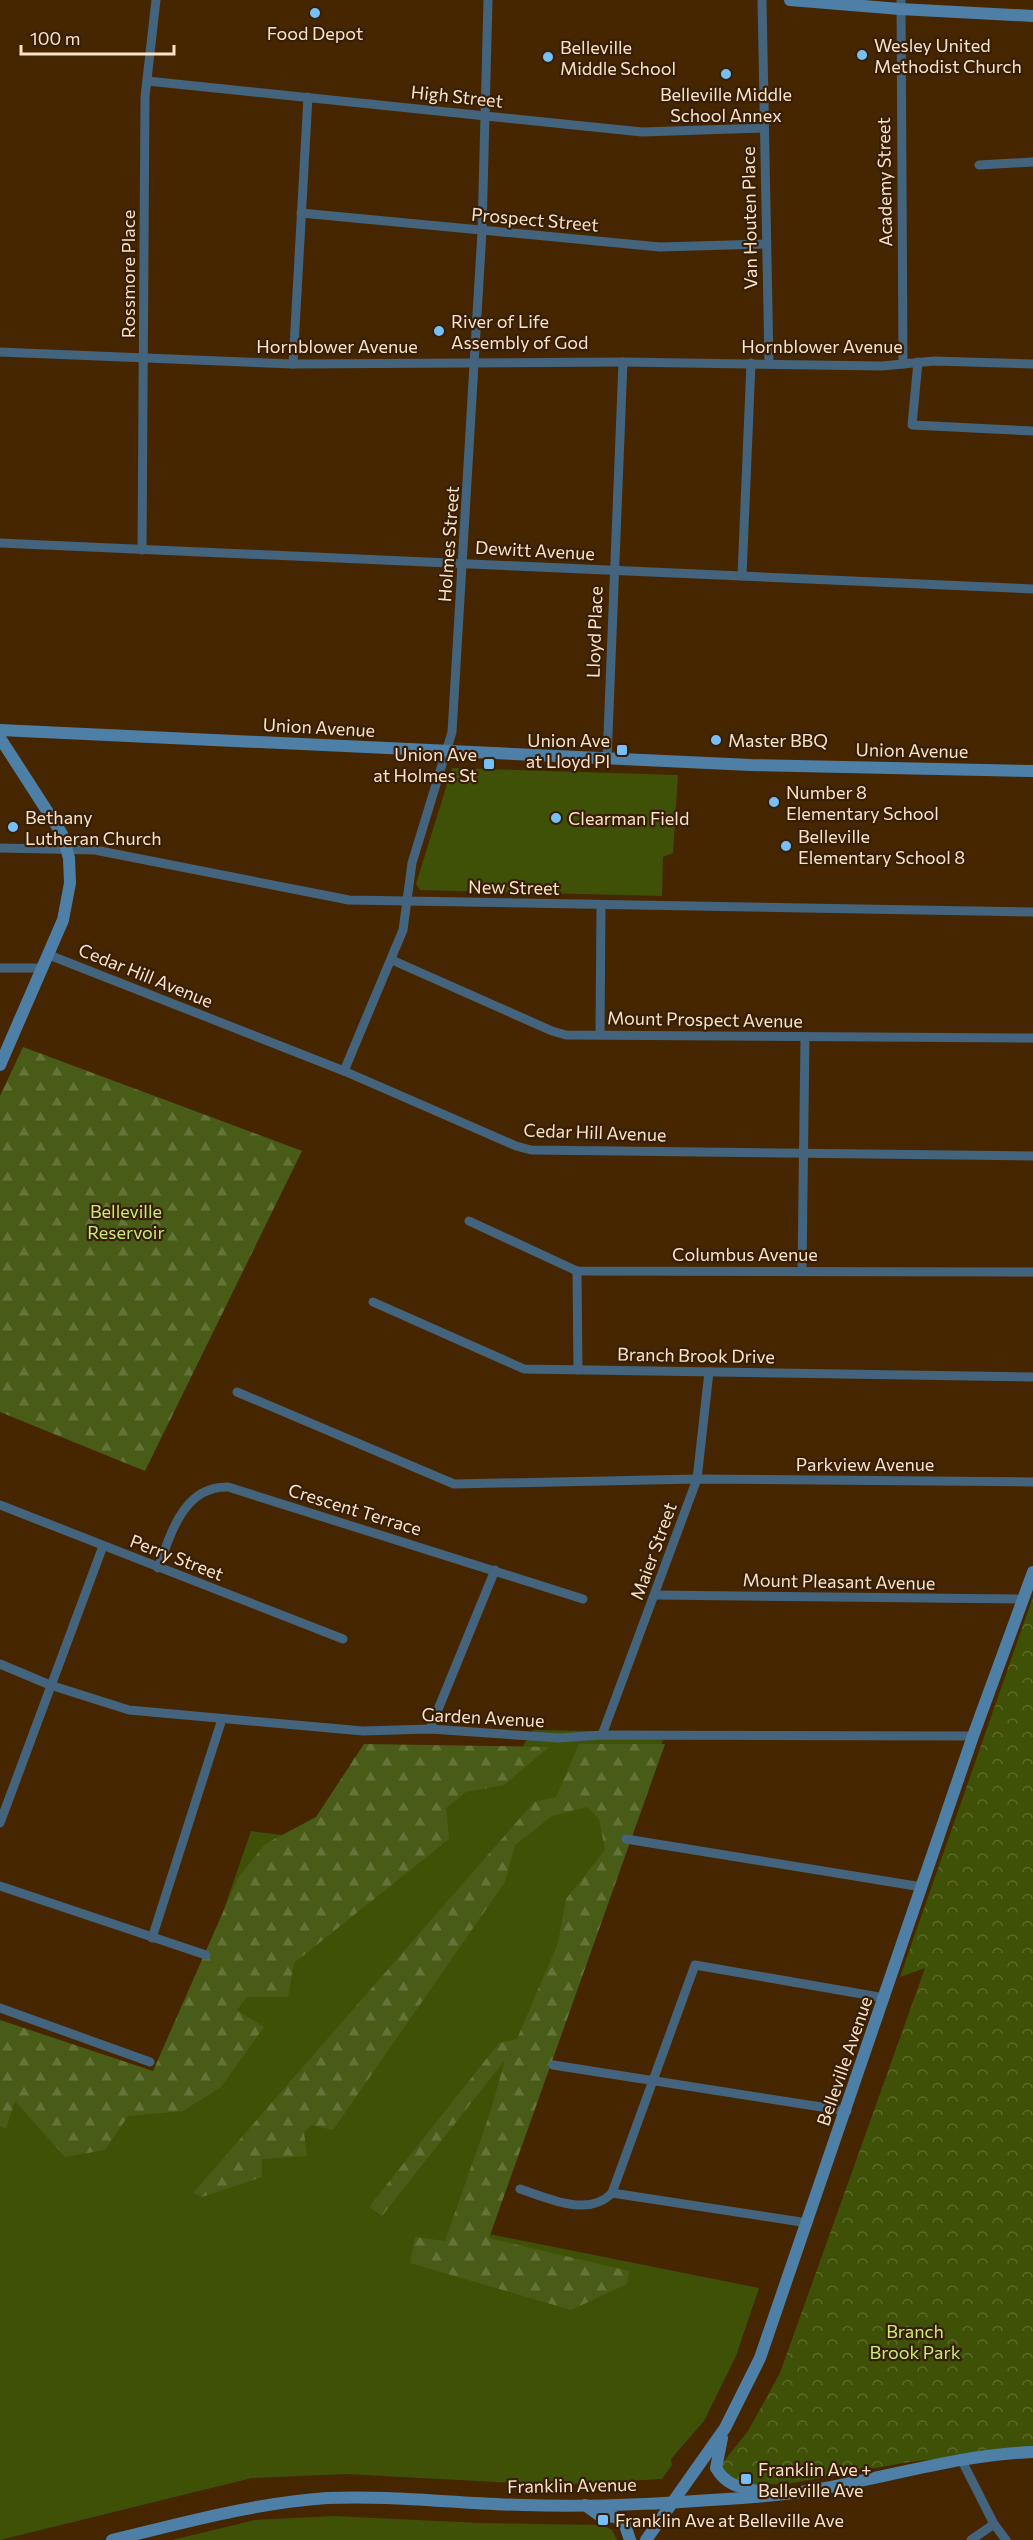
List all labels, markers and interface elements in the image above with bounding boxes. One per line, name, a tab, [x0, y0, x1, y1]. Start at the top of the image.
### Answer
marker: Food Depot	[308, 6, 322, 20]
scale bar	[21, 18, 174, 56]
place label: Food Depot	[267, 22, 363, 44]
text: 100 m	[30, 27, 80, 49]
place label: Wesley United Methodist Church	[874, 34, 1022, 77]
place label: Belleville Middle School	[560, 36, 676, 79]
marker: Wesley United Methodist Church	[855, 48, 869, 62]
marker: Belleville Middle School	[541, 50, 555, 64]
marker: Belleville Middle School Annex	[719, 67, 733, 81]
street label: High Street	[410, 80, 504, 112]
place label: Belleville Middle School Annex	[660, 83, 792, 126]
street label: Academy Street	[872, 117, 896, 247]
street label: Van Houten Place	[737, 146, 761, 290]
street label: Prospect Street	[470, 202, 600, 236]
street label: Rossmore Place	[117, 210, 139, 338]
place label: River of Life Assembly of God	[451, 310, 588, 353]
marker: River of Life Assembly of God	[432, 324, 446, 338]
street label: Hornblower Avenue	[256, 335, 418, 357]
street label: Hornblower Avenue	[741, 335, 903, 357]
street label: Holmes Street	[433, 485, 463, 603]
street label: Dewitt Avenue	[475, 536, 595, 564]
street label: Lloyd Place	[581, 586, 607, 678]
street label: Union Avenue	[262, 713, 376, 741]
place label: Union Ave at Lloyd Pl	[526, 729, 610, 772]
place label: Master BBQ	[728, 729, 828, 751]
marker: Master BBQ	[709, 733, 723, 747]
street label: Union Avenue	[856, 738, 968, 762]
place label: Union Ave at Holmes St	[373, 743, 477, 786]
marker: Union Ave at Lloyd Pl	[615, 743, 629, 757]
marker: Union Ave at Holmes St	[482, 757, 496, 771]
place label: Number 8 Elementary School	[786, 781, 939, 824]
marker: Number 8 Elementary School	[767, 795, 781, 809]
place label: Bethany Lutheran Church	[25, 806, 162, 849]
place label: Clearman Field	[568, 807, 689, 829]
marker: Clearman Field	[549, 811, 563, 825]
marker: Bethany Lutheran Church	[6, 820, 20, 834]
place label: Belleville Elementary School 8	[798, 825, 965, 868]
marker: Belleville Elementary School 8	[779, 839, 793, 853]
street label: New Street	[468, 875, 560, 899]
street label: Cedar Hill Avenue	[76, 938, 216, 1012]
street label: Mount Prospect Avenue	[607, 1006, 803, 1032]
street label: Cedar Hill Avenue	[523, 1119, 667, 1145]
park label: Belleville Reservoir	[87, 1200, 165, 1243]
street label: Columbus Avenue	[672, 1243, 818, 1265]
street label: Branch Brook Drive	[617, 1343, 775, 1367]
street label: Parkview Avenue	[796, 1453, 934, 1475]
street label: Crescent Terrace	[286, 1478, 424, 1540]
street label: Maier Street	[625, 1499, 681, 1603]
street label: Perry Street	[127, 1529, 227, 1585]
street label: Mount Pleasant Avenue	[742, 1568, 936, 1594]
street label: Garden Avenue	[421, 1703, 545, 1731]
street label: Belleville Avenue	[812, 1993, 876, 2129]
park label: Branch Brook Park	[870, 2320, 961, 2363]
place label: Franklin Ave + Belleville Ave	[758, 2458, 872, 2501]
marker: Franklin Ave + Belleville Ave	[739, 2472, 753, 2486]
street label: Franklin Avenue	[507, 2473, 637, 2497]
place label: Franklin Ave at Belleville Ave	[615, 2509, 844, 2531]
marker: Franklin Ave at Belleville Ave	[596, 2513, 610, 2527]

